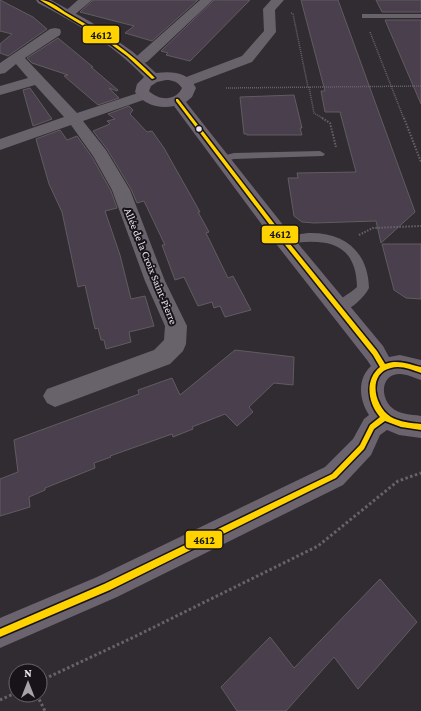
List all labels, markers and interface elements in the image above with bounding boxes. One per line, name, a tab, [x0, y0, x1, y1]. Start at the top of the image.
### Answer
line badge: 4612	[82, 25, 120, 44]
text: 4612	[90, 29, 112, 41]
unlabelled marker	[194, 124, 204, 134]
street label: Allée de la Croix Saint-Pierre	[122, 206, 180, 326]
line badge: 4612	[261, 225, 299, 244]
text: 4612	[269, 228, 291, 240]
line badge: 4612	[185, 530, 223, 549]
text: 4612	[193, 534, 215, 546]
north arrow	[8, 663, 48, 703]
text: N	[24, 667, 32, 679]

